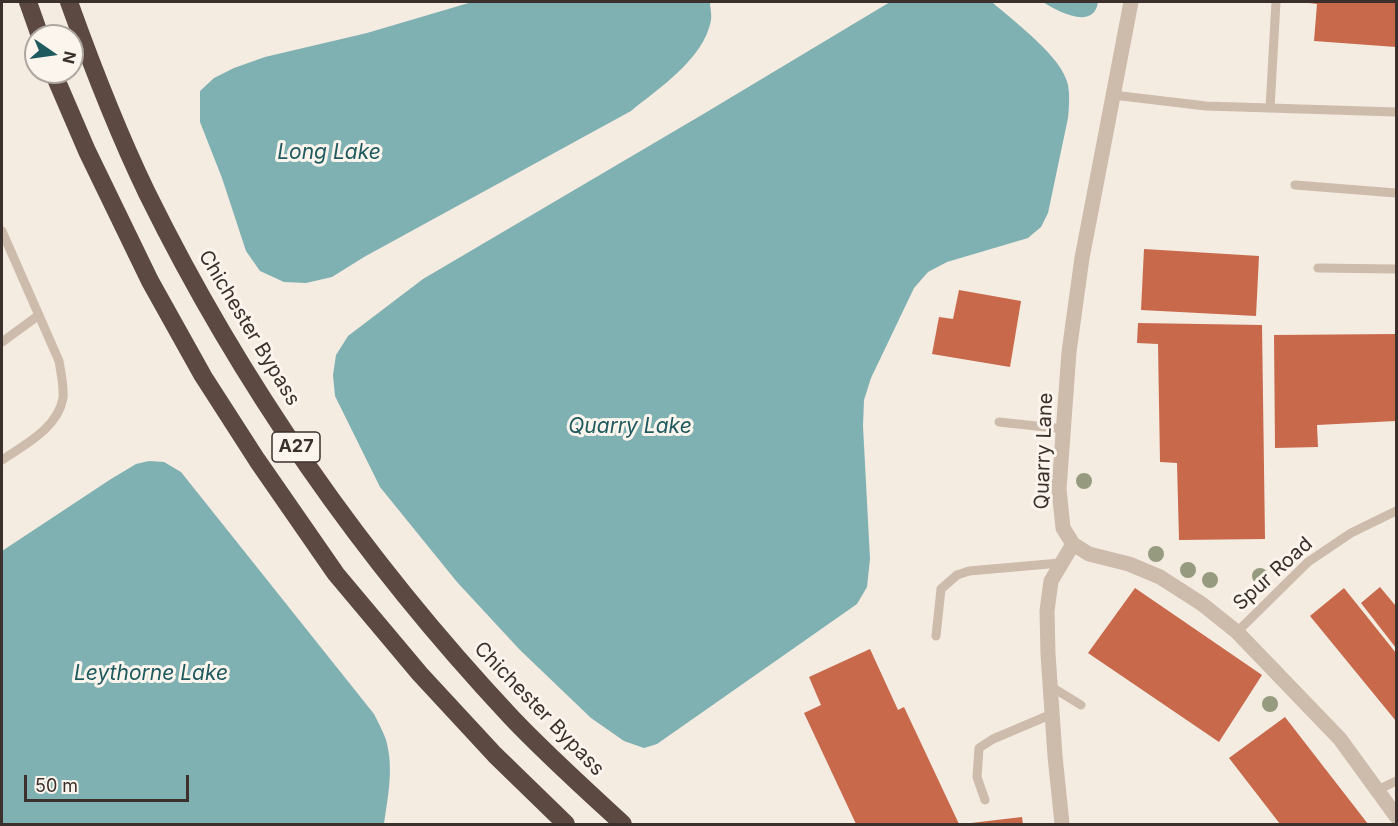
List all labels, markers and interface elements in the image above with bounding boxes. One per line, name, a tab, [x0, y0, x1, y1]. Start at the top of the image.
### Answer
north arrow	[24, 24, 84, 84]
text: N	[58, 49, 81, 66]
water label: Long Lake	[277, 140, 381, 166]
street label: Chichester Bypass	[193, 246, 305, 410]
street label: Quarry Lane	[1030, 392, 1058, 510]
water label: Quarry Lake	[568, 414, 692, 440]
road number: A27	[272, 432, 320, 462]
street label: Spur Road	[1228, 532, 1318, 616]
street label: Chichester Bypass	[469, 637, 609, 781]
water label: Leythorne Lake	[74, 661, 228, 687]
scale bar	[27, 763, 192, 801]
text: 50 m	[35, 775, 78, 796]

